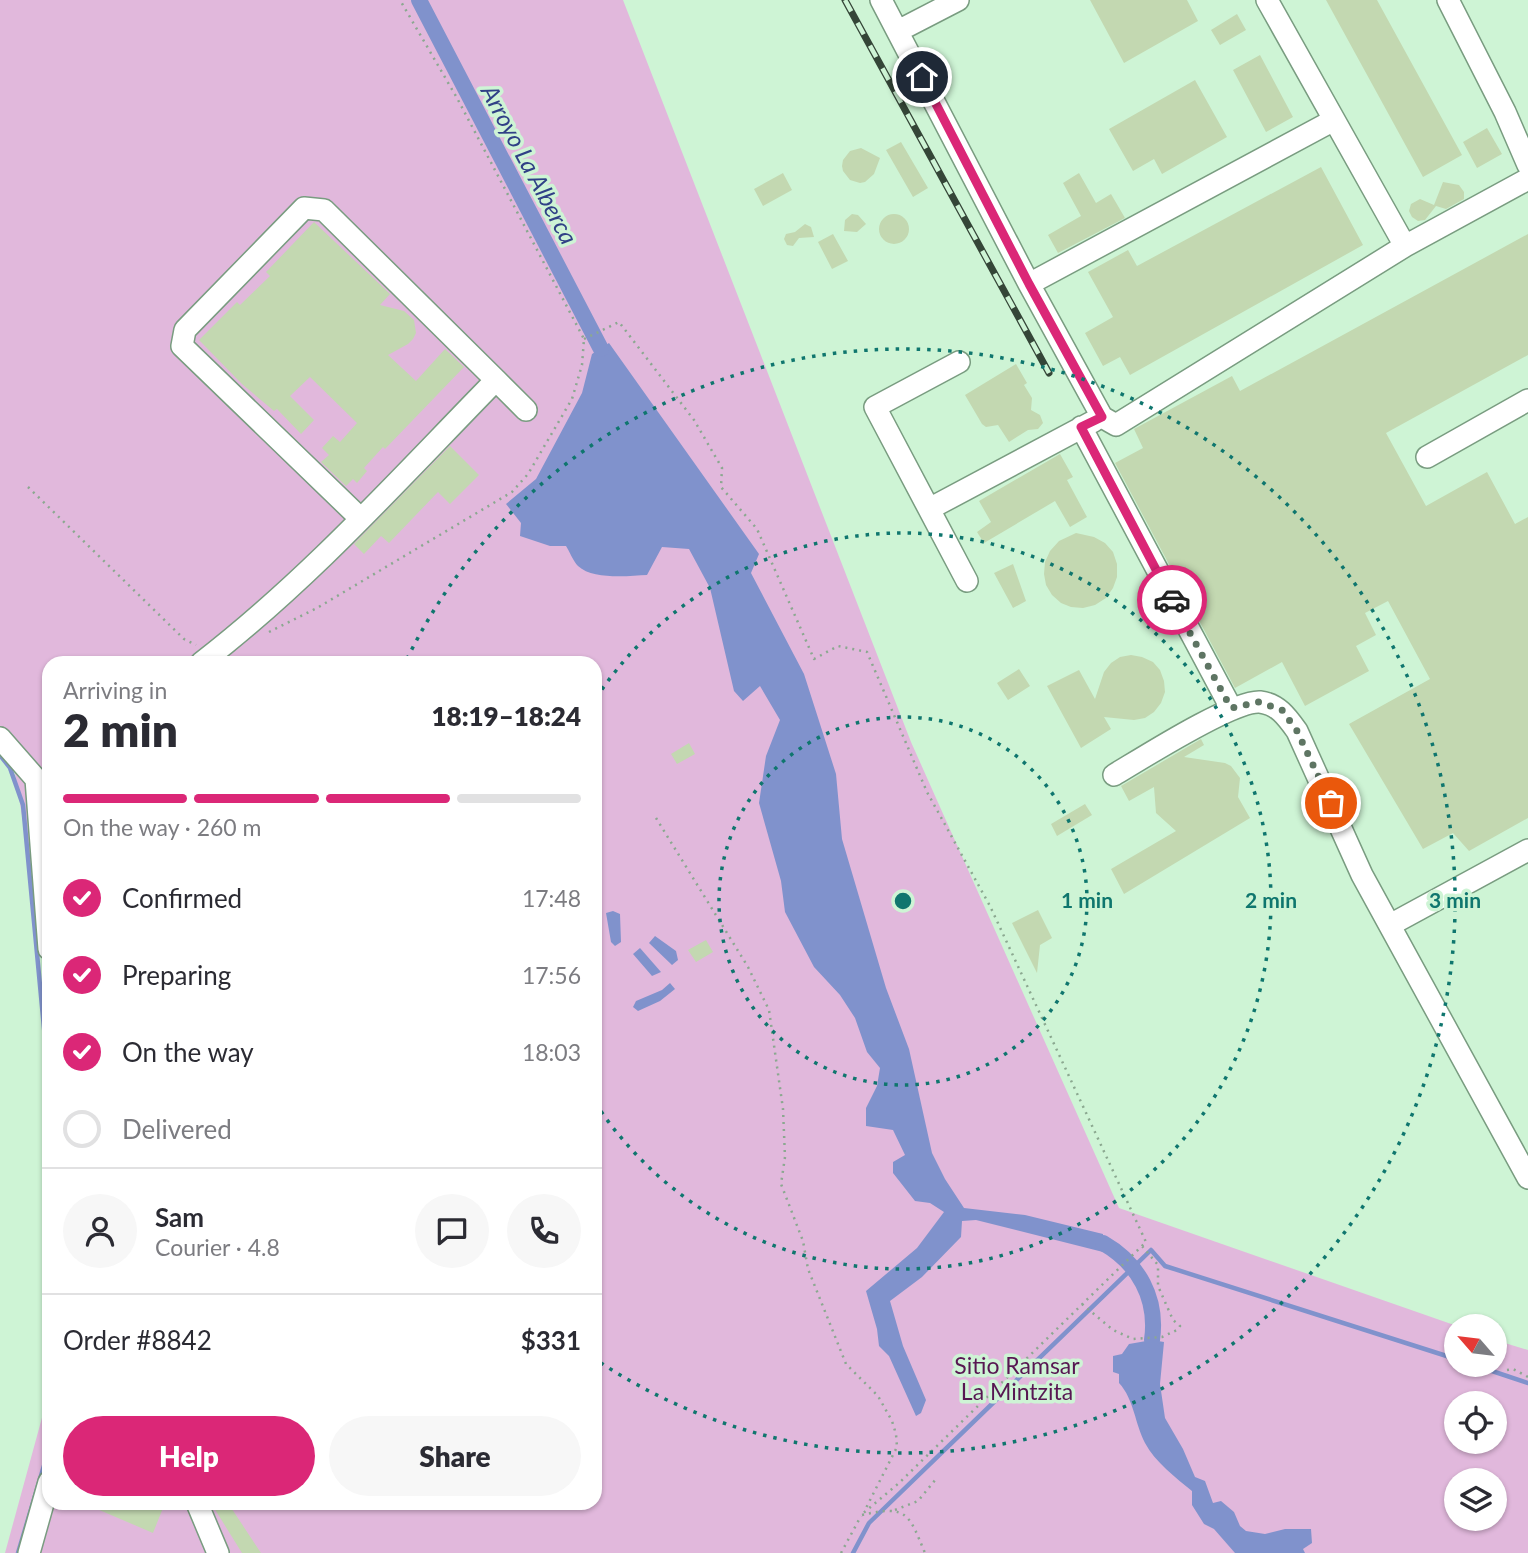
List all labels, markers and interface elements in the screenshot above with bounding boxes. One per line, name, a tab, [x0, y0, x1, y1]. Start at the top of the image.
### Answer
pin	[892, 47, 952, 107]
icon: home	[903, 58, 941, 96]
water label: Arroyo La Alberca	[475, 79, 584, 249]
courier	[1137, 565, 1207, 635]
icon: car	[1153, 581, 1191, 619]
text: Arriving in	[63, 676, 167, 704]
text: 18:19–18:24	[431, 700, 581, 732]
text: 2 min	[63, 702, 178, 757]
pin	[1301, 773, 1361, 833]
icon: bag	[1312, 784, 1350, 822]
text: On the way · 260 m	[63, 813, 262, 841]
icon: check	[63, 879, 101, 917]
text: Confirmed	[122, 882, 242, 914]
text: 17:48	[522, 884, 581, 912]
text: 1 min	[1061, 887, 1113, 912]
text: 2 min	[1245, 887, 1297, 912]
text: 3 min	[1429, 887, 1481, 912]
centre of rings	[891, 889, 915, 913]
icon: check	[63, 956, 101, 994]
text: Preparing	[122, 959, 231, 991]
text: 17:56	[522, 961, 581, 989]
icon: check	[63, 1033, 101, 1071]
text: On the way	[122, 1036, 254, 1068]
text: 18:03	[522, 1038, 581, 1066]
text: Delivered	[122, 1113, 232, 1145]
button: person	[63, 1194, 137, 1268]
button: chat	[415, 1194, 489, 1268]
button: phone	[507, 1194, 581, 1268]
text: Sam	[155, 1201, 204, 1233]
text: Courier · 4.8	[155, 1233, 280, 1261]
north arrow	[1444, 1314, 1507, 1377]
map controls	[1444, 1314, 1507, 1531]
text: Order #8842	[63, 1324, 212, 1356]
text: $331	[521, 1324, 581, 1356]
park label: Sitio Ramsar La Mintzita	[954, 1351, 1080, 1405]
button: locate	[1444, 1391, 1507, 1454]
button: Help	[63, 1416, 315, 1496]
button: Share	[329, 1416, 581, 1496]
button: layers	[1444, 1468, 1507, 1531]

